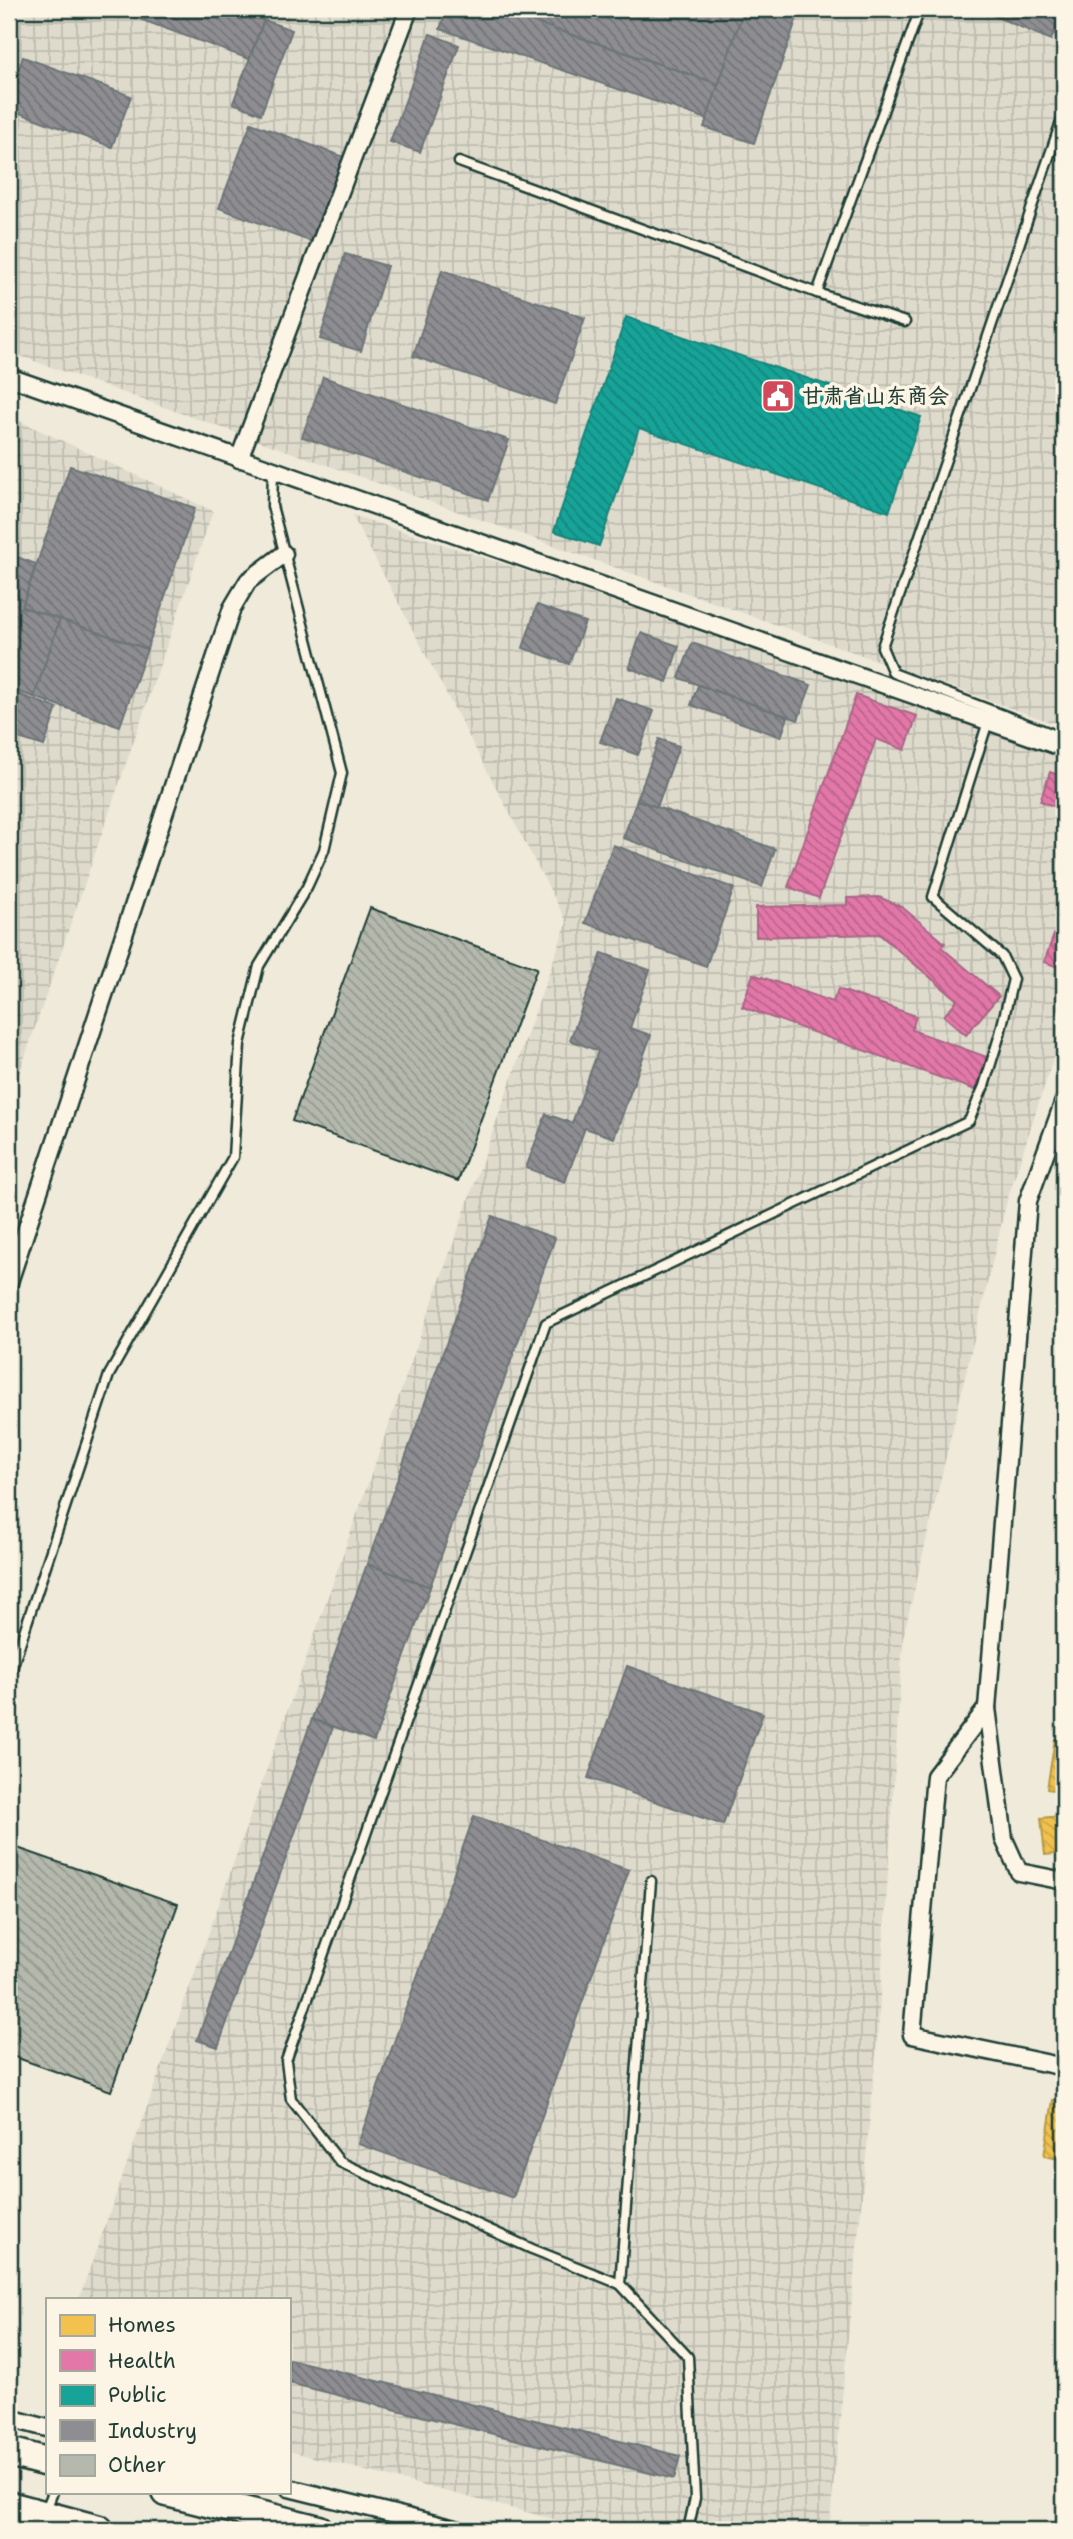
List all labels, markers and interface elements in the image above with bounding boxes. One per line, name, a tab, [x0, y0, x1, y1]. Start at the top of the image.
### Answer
public building icon: 甘肃省山东商会	[759, 377, 797, 415]
place label: 甘肃省山东商会	[802, 382, 949, 410]
legend	[46, 2298, 290, 2494]
text: Homes	[108, 2311, 176, 2339]
text: Health	[108, 2347, 176, 2375]
text: Public	[108, 2381, 167, 2409]
text: Industry	[108, 2417, 197, 2445]
text: Other	[108, 2451, 166, 2479]

